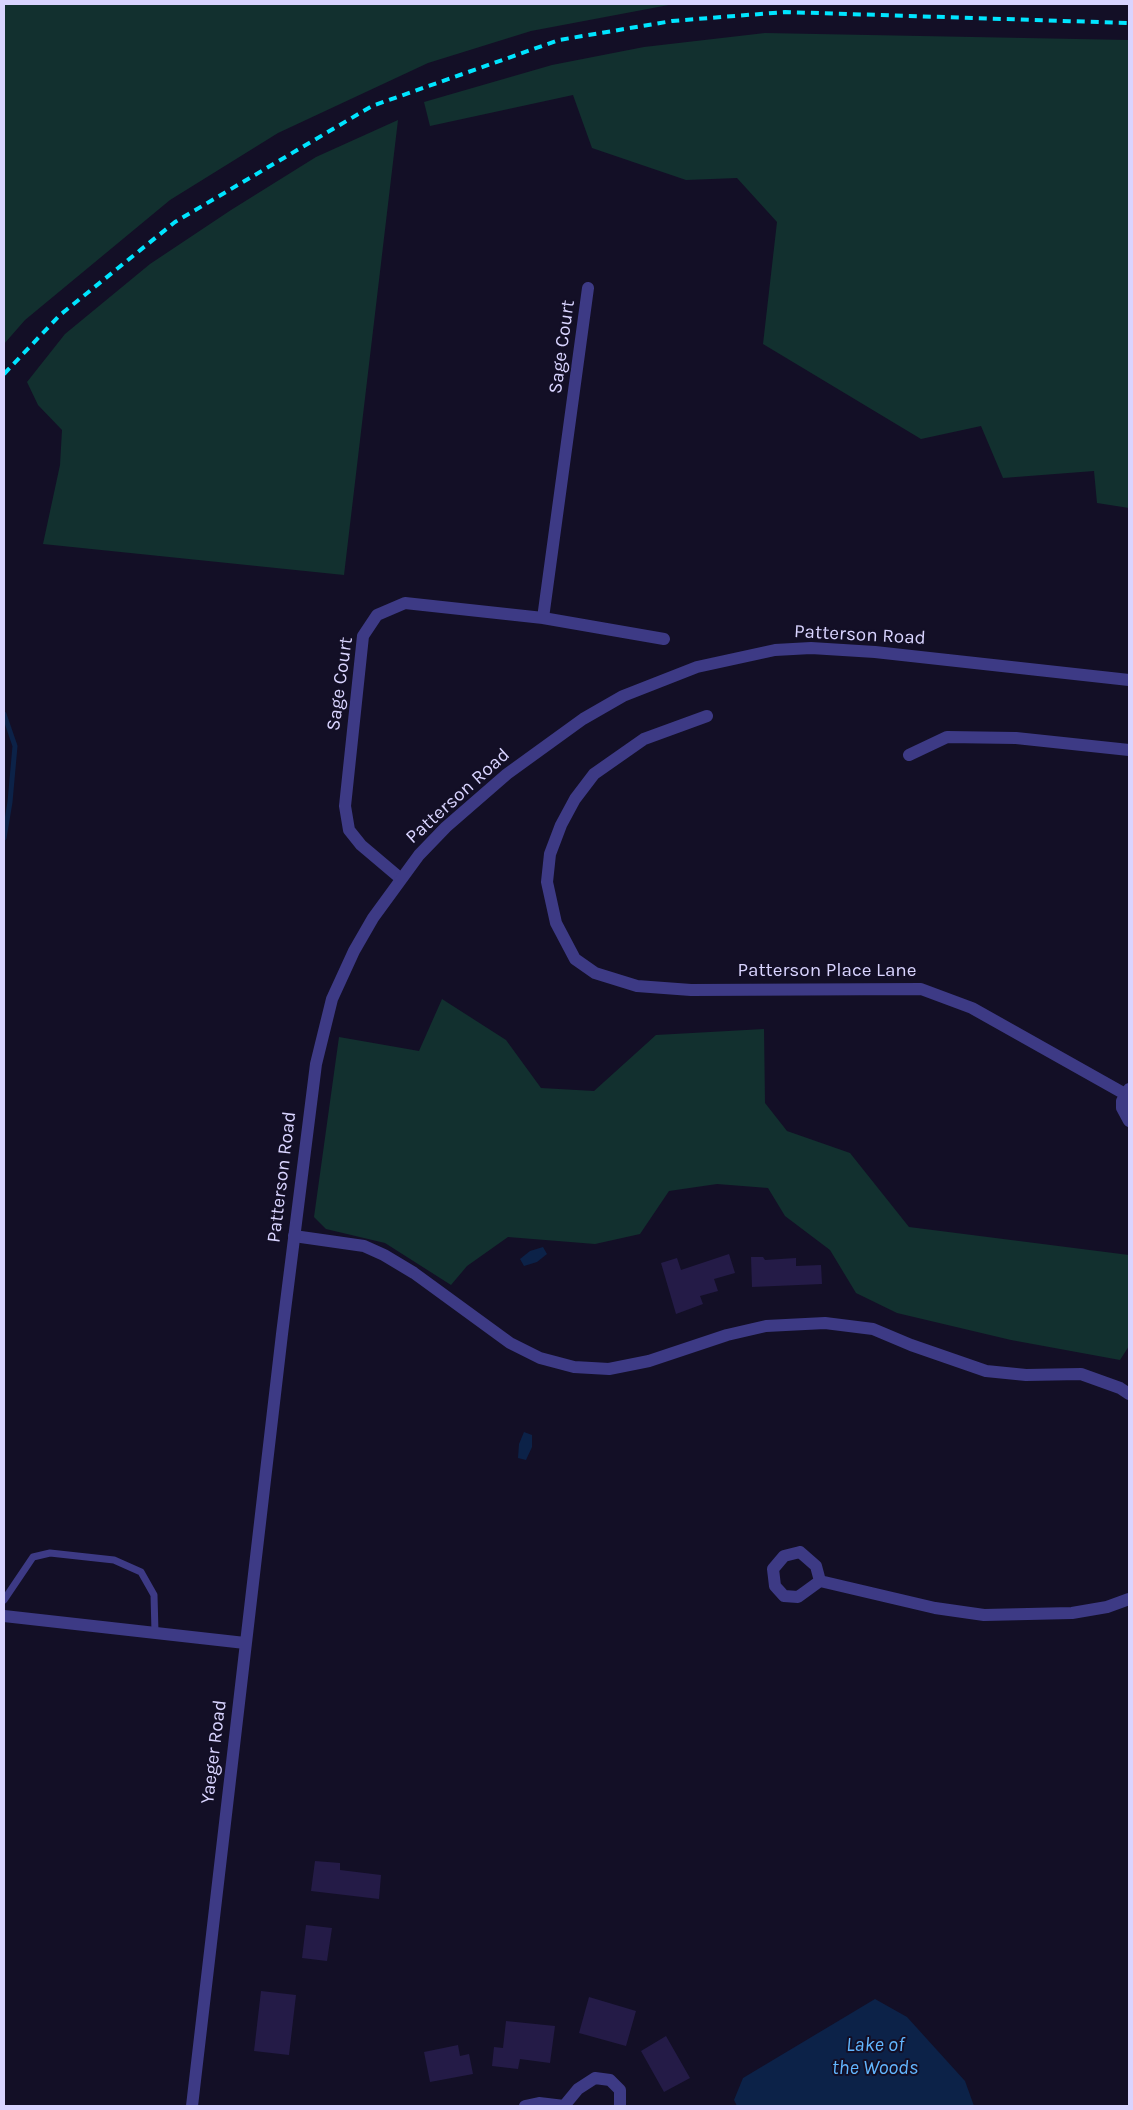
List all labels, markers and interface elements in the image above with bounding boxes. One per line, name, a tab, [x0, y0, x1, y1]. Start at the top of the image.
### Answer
street label: Sage Court	[544, 299, 580, 395]
street label: Patterson Road	[794, 620, 926, 650]
street label: Sage Court	[322, 636, 358, 732]
street label: Patterson Road	[401, 743, 515, 849]
street label: Patterson Place Lane	[737, 960, 917, 982]
street label: Patterson Road	[263, 1110, 301, 1244]
street label: Yaeger Road	[196, 1698, 232, 1806]
water label: Lake of the Woods	[832, 2033, 918, 2080]

